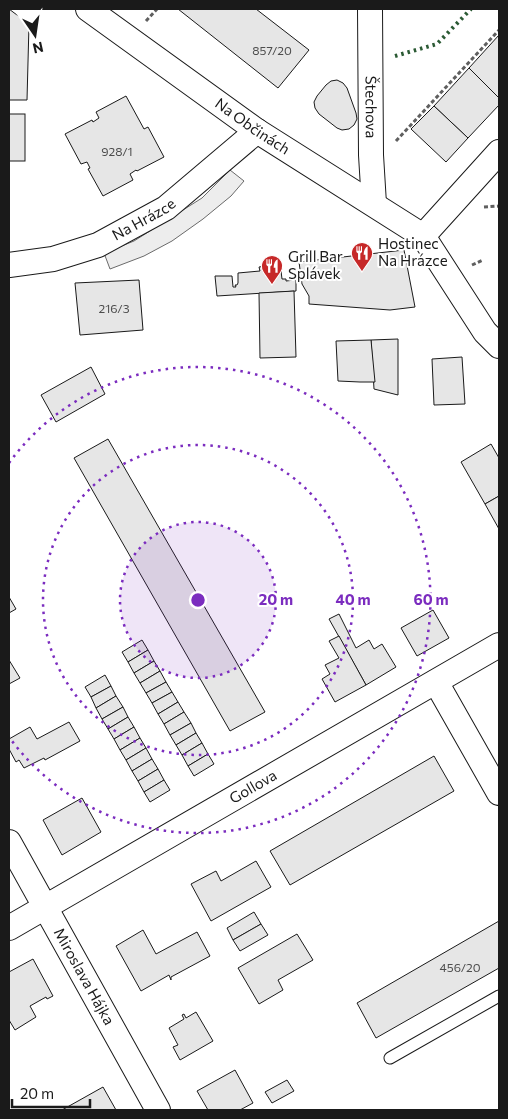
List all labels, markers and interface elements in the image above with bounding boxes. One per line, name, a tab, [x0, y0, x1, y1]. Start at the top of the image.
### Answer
north arrow	[10, 10, 60, 60]
text: N	[31, 39, 45, 58]
house number: 857/20	[252, 43, 292, 57]
street label: Štechova	[362, 76, 382, 138]
street label: Na Občinách	[212, 94, 294, 158]
house number: 928/1	[101, 144, 133, 158]
street label: Na Hrázce	[109, 194, 179, 244]
place label: Hostinec Na Hrázce	[378, 234, 448, 269]
restaurant icon: Hostinec Na Hrázce	[350, 241, 374, 272]
place label: Grill Bar Splávek	[288, 247, 343, 282]
restaurant icon: Grill Bar Splávek	[260, 254, 284, 285]
house number: 216/3	[98, 301, 130, 315]
text: 20 m	[259, 590, 293, 608]
text: 40 m	[335, 590, 371, 608]
text: 60 m	[413, 590, 449, 608]
centre of rings	[189, 591, 207, 609]
street label: Gollova	[226, 765, 280, 807]
street label: Miroslava Hájka	[51, 924, 119, 1028]
house number: 456/20	[440, 960, 481, 974]
scale bar	[12, 1076, 90, 1108]
text: 20 m	[20, 1084, 54, 1102]

